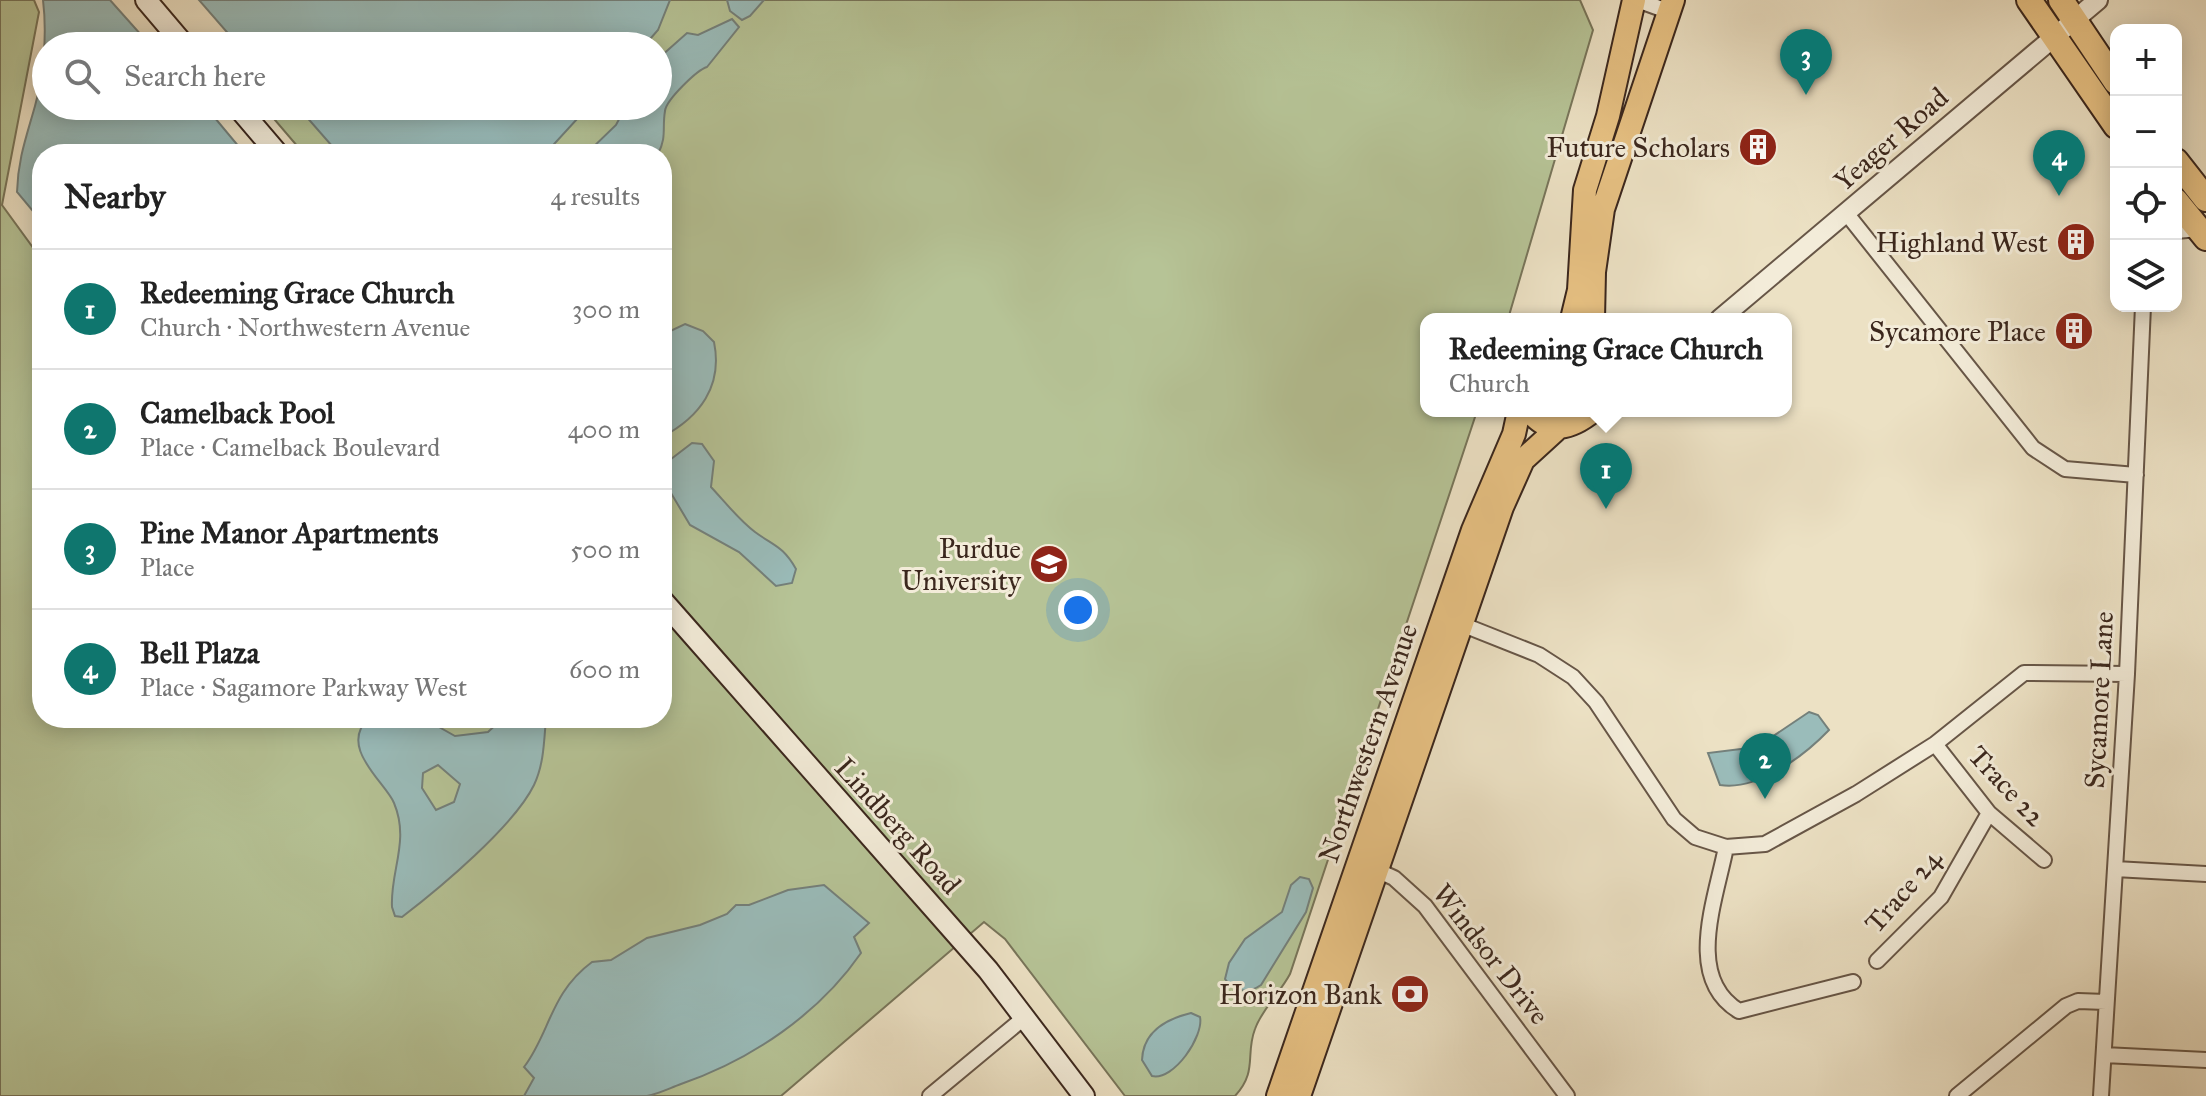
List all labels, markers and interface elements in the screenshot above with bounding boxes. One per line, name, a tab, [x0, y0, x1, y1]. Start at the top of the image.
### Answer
map controls	[2110, 24, 2182, 312]
button: +	[2110, 24, 2182, 96]
pin: 3	[1780, 29, 1832, 95]
search box	[32, 32, 672, 120]
icon: search	[60, 54, 104, 98]
text: Search here	[124, 58, 266, 94]
street label: Yeager Road	[1827, 80, 1955, 198]
button: −	[2110, 96, 2182, 168]
building icon: Future Scholars	[1737, 126, 1779, 168]
place label: Future Scholars	[1547, 130, 1730, 165]
pin: 4	[2033, 130, 2085, 196]
button: locate	[2110, 168, 2182, 240]
text: Nearby	[64, 176, 166, 217]
text: 4 results	[551, 180, 640, 212]
building icon: Highland West	[2055, 221, 2097, 263]
place label: Highland West	[1876, 225, 2048, 260]
button: layers	[2110, 240, 2182, 312]
text: Redeeming Grace Church	[140, 275, 454, 311]
text: 1	[85, 293, 95, 325]
text: 300 m	[572, 293, 640, 325]
building icon: Sycamore Place	[2053, 310, 2095, 352]
text: Church · Northwestern Avenue	[140, 311, 470, 343]
popup	[1420, 313, 1792, 417]
place label: Sycamore Place	[1869, 314, 2046, 349]
text: Redeeming Grace Church	[1449, 331, 1763, 367]
text: Church	[1449, 367, 1530, 399]
text: Camelback Pool	[140, 395, 334, 431]
text: 2	[84, 413, 96, 445]
text: 400 m	[568, 413, 640, 445]
text: Place · Camelback Boulevard	[140, 431, 440, 463]
pin: 1	[1580, 443, 1632, 509]
text: Pine Manor Apartments	[140, 515, 438, 551]
place label: Purdue University	[901, 531, 1022, 598]
text: 3	[85, 533, 95, 565]
text: 500 m	[570, 533, 640, 565]
school or university icon: Purdue University	[1028, 543, 1070, 585]
text: Place	[140, 551, 195, 583]
your location	[1058, 590, 1098, 630]
street label: Sycamore Lane	[2077, 610, 2121, 790]
street label: Northwestern Avenue	[1311, 619, 1425, 867]
text: Bell Plaza	[140, 635, 260, 671]
text: 4	[83, 653, 97, 685]
text: 600 m	[569, 653, 640, 685]
text: Place · Sagamore Parkway West	[140, 671, 467, 703]
pin: 2	[1739, 733, 1791, 799]
street label: Trace 22	[1961, 738, 2053, 834]
street label: Lindberg Road	[827, 750, 969, 902]
street label: Trace 24	[1857, 841, 1950, 940]
street label: Windsor Drive	[1425, 877, 1557, 1031]
bank icon: Horizon Bank	[1389, 973, 1431, 1015]
place label: Horizon Bank	[1219, 977, 1382, 1012]

